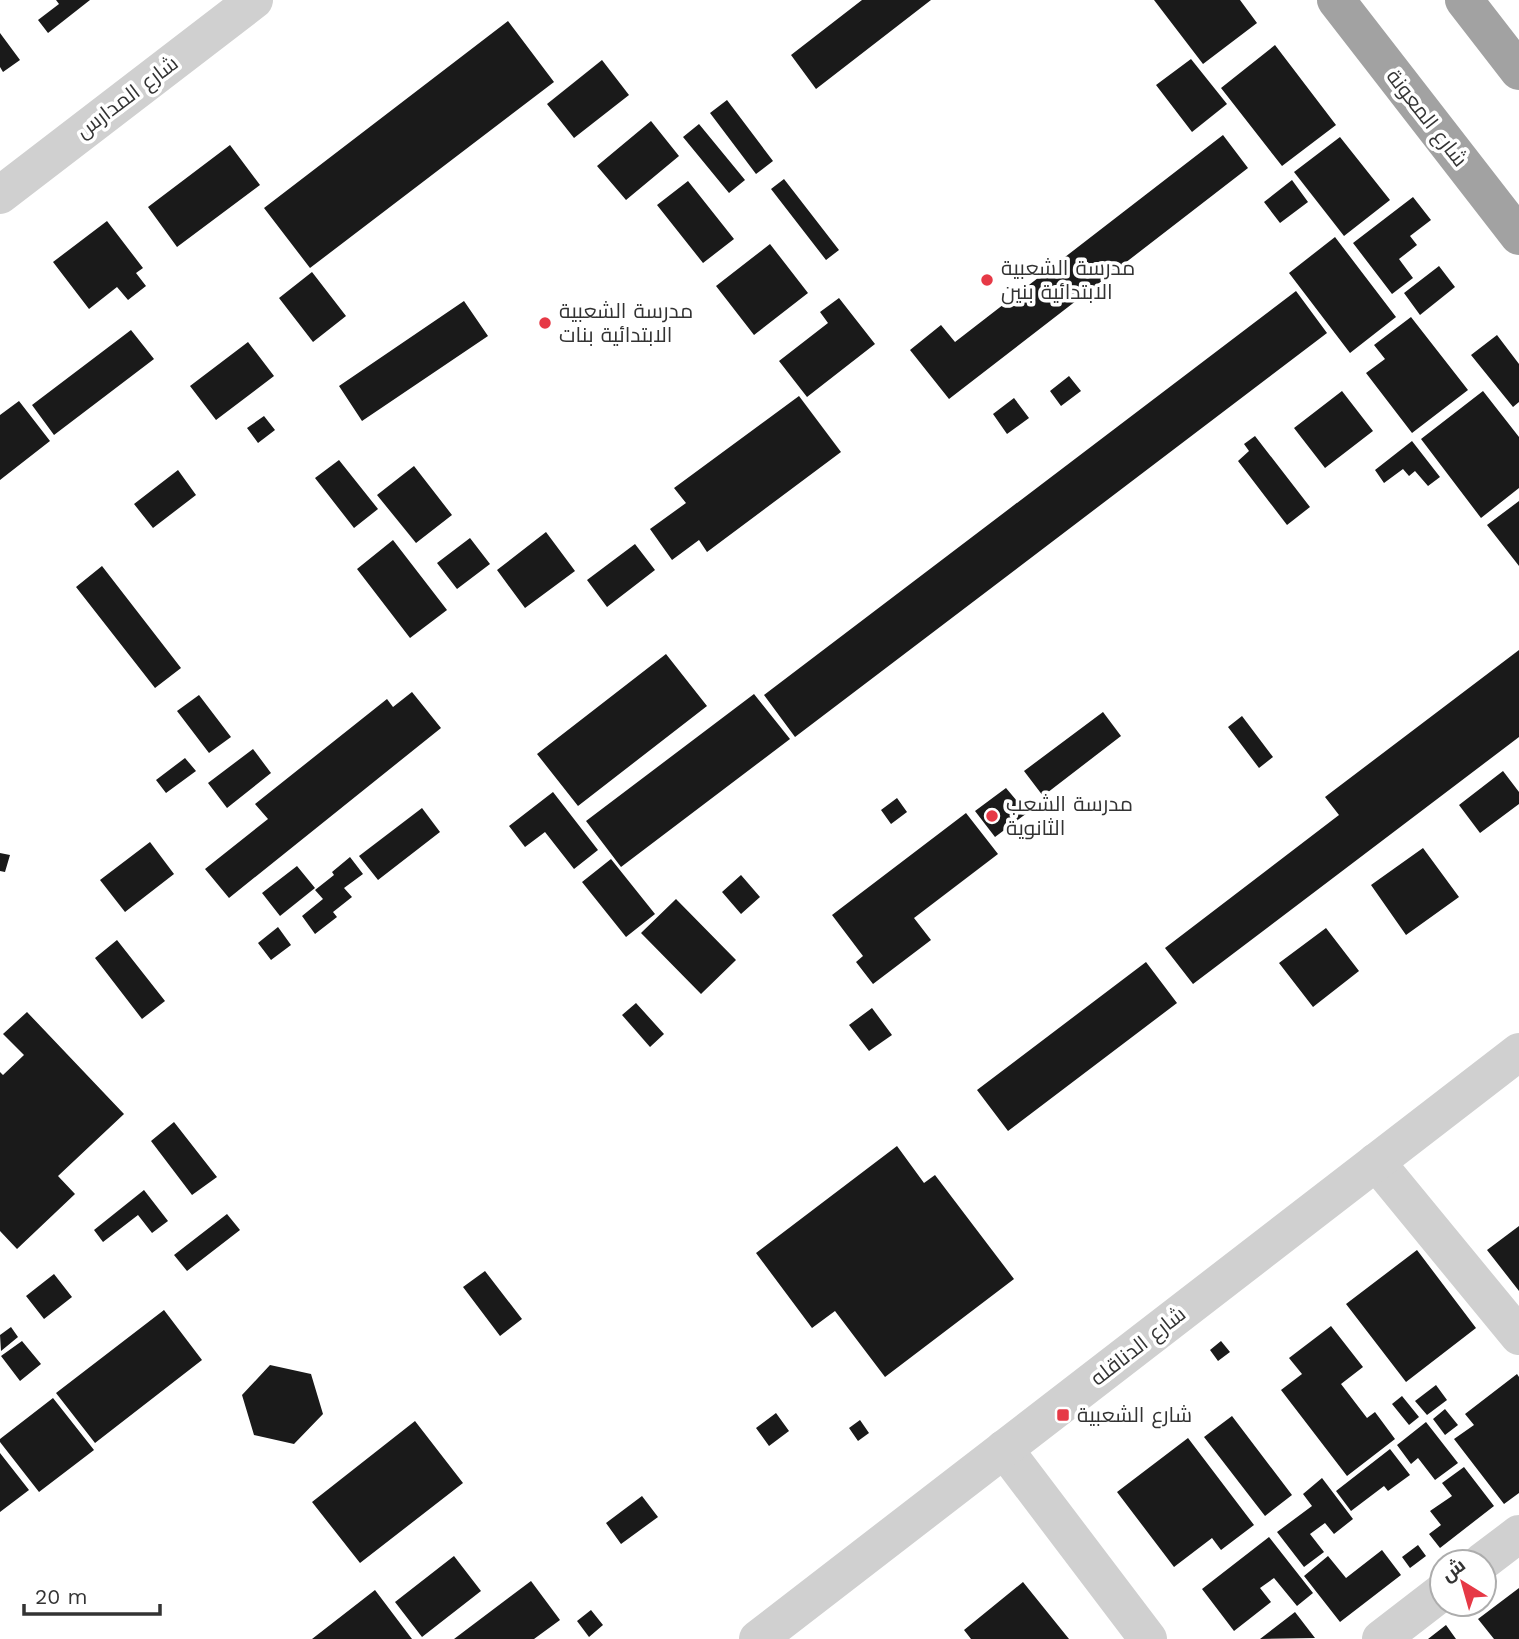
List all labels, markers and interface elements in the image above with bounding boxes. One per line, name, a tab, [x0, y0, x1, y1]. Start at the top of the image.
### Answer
street label: شارع المدارس	[71, 50, 184, 145]
street label: شارع المعونة	[1380, 64, 1473, 173]
place label: مدرسة الشعبية الابتدائية بنين	[1001, 255, 1135, 305]
marker: مدرسة الشعبية الابتدائية بنين	[979, 272, 995, 288]
place label: مدرسة الشعبية الابتدائية بنات	[559, 298, 693, 347]
marker: مدرسة الشعبية الابتدائية بنات	[537, 315, 553, 331]
place label: مدرسة الشعب الثانوية	[1006, 791, 1133, 840]
marker: مدرسة الشعب الثانوية	[984, 808, 1000, 824]
street label: شارع الدناقله	[1085, 1301, 1191, 1392]
place label: شارع الشعبية	[1077, 1402, 1192, 1429]
marker: شارع الشعبية	[1055, 1407, 1071, 1423]
north arrow	[1428, 1548, 1498, 1618]
text: ش	[1436, 1553, 1470, 1586]
scale bar	[24, 1572, 161, 1616]
text: 20 m	[35, 1584, 87, 1609]

